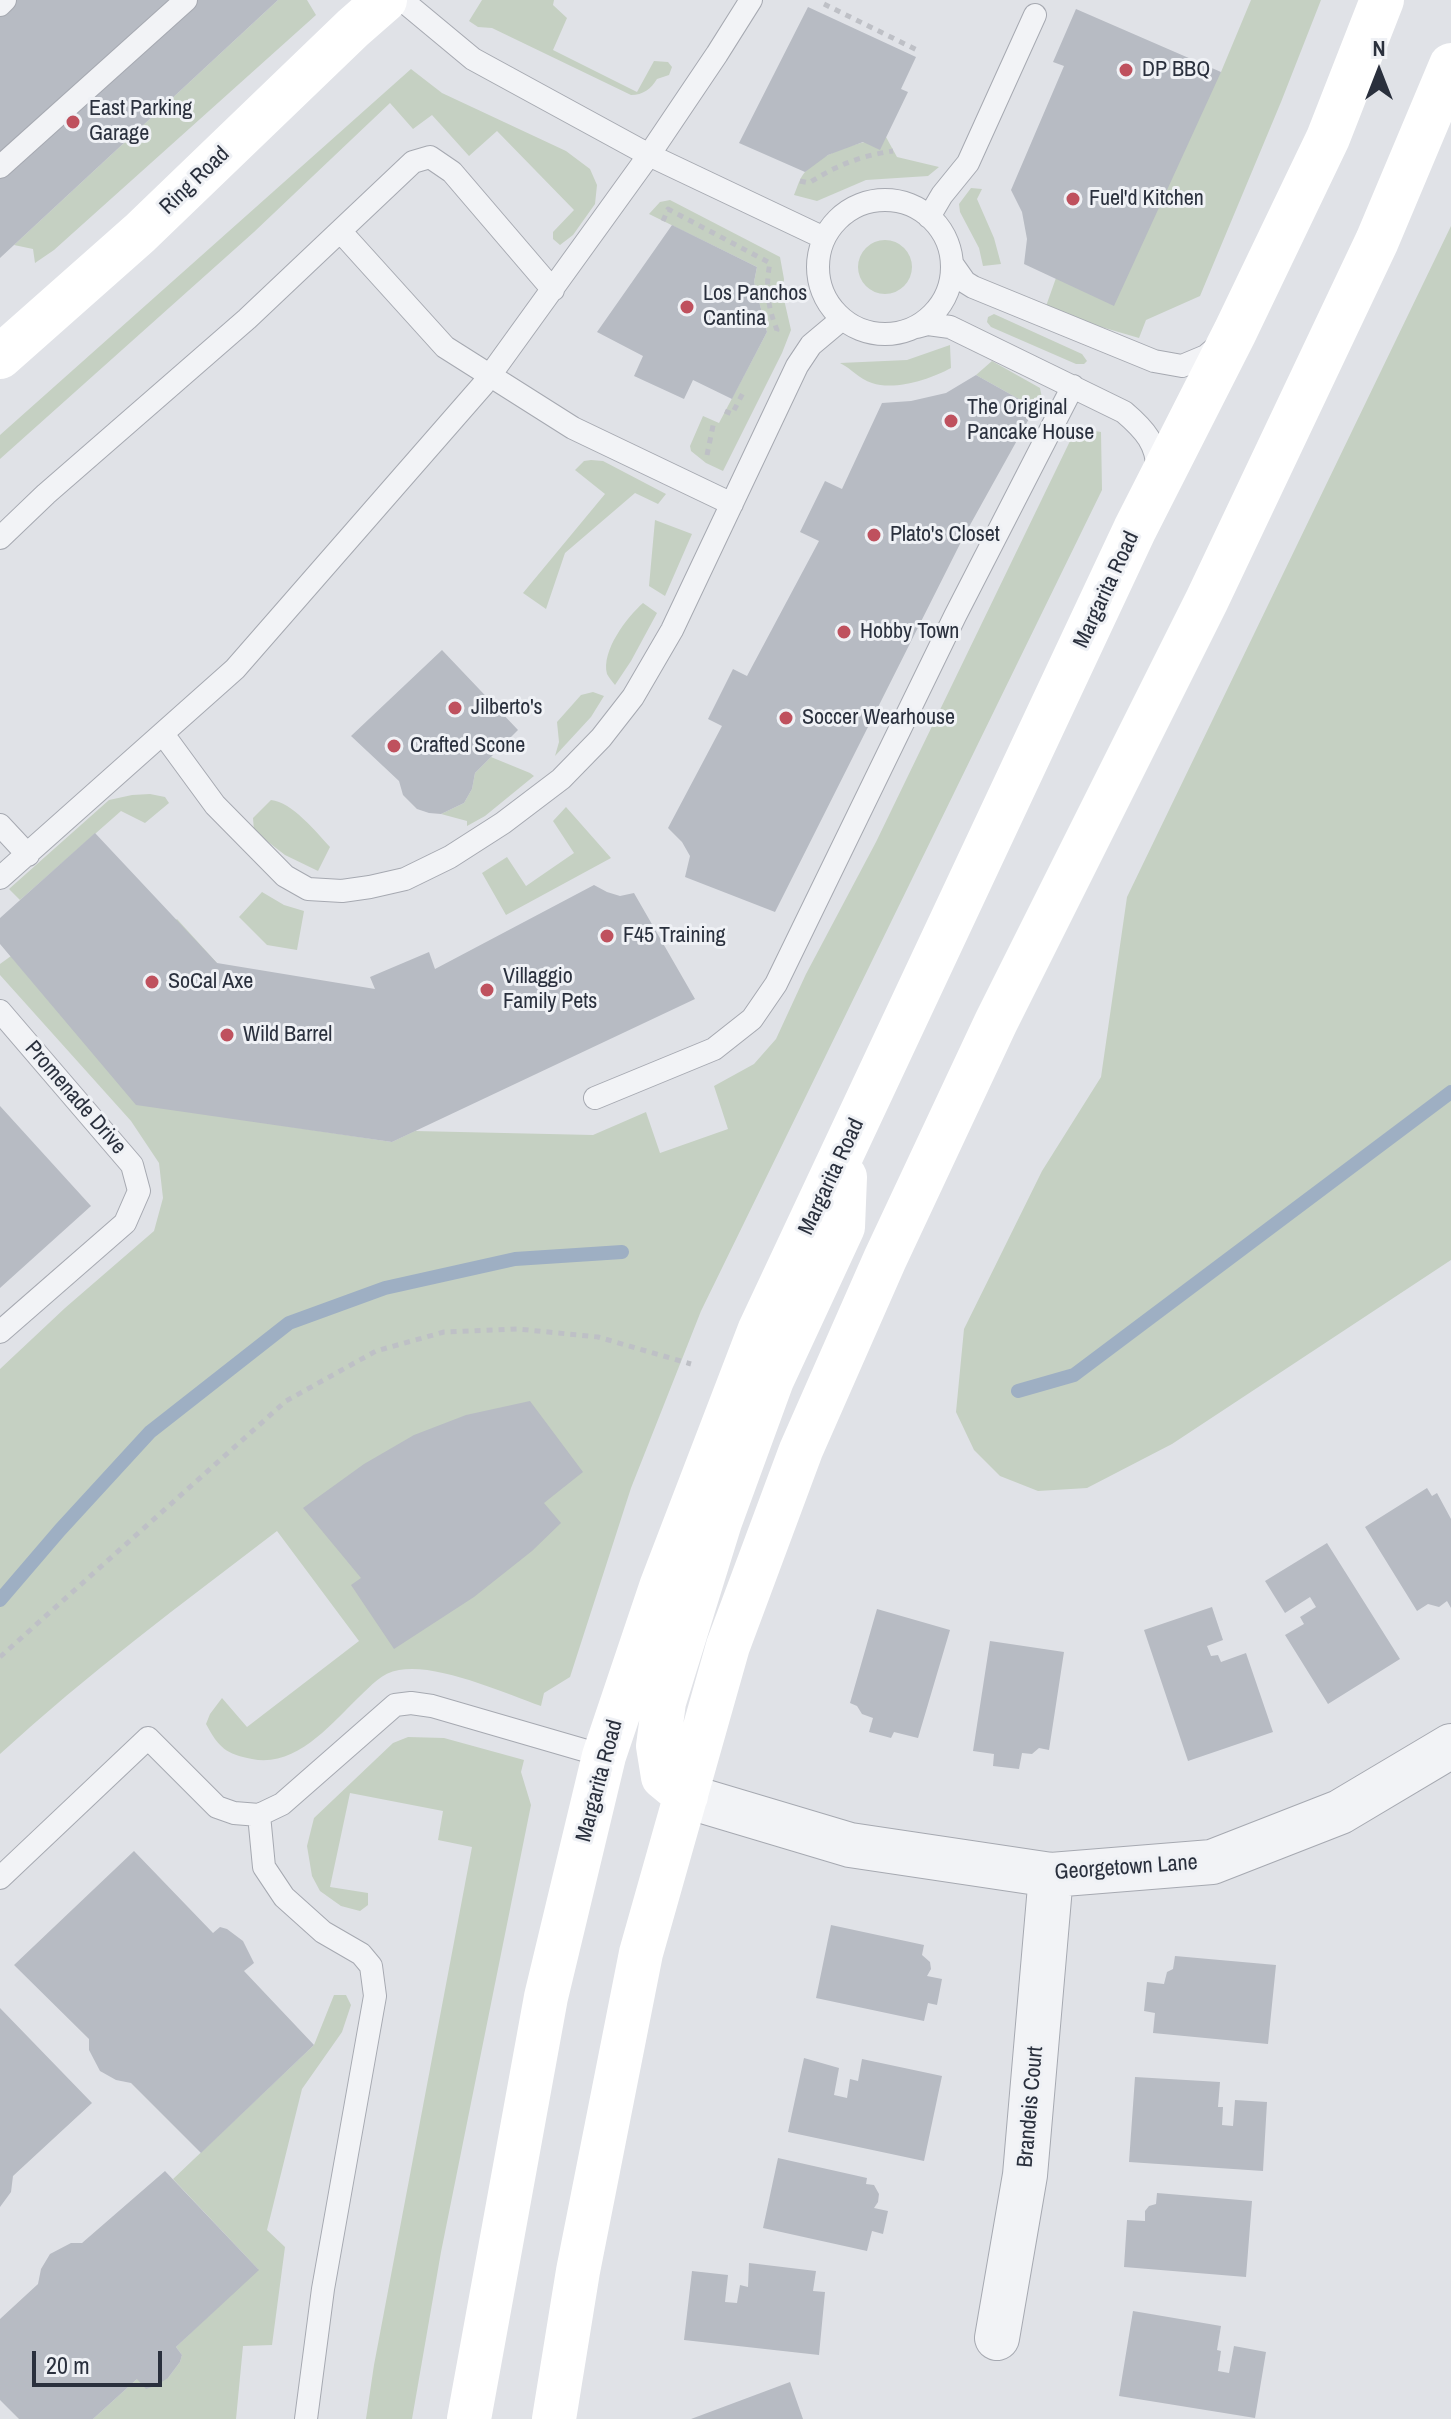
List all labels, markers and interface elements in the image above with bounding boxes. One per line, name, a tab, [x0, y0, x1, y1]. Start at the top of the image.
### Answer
north arrow	[1339, 32, 1419, 112]
text: N	[1372, 33, 1386, 63]
place label: DP BBQ	[1142, 57, 1210, 83]
marker: DP BBQ	[1117, 61, 1135, 79]
place label: East Parking Garage	[89, 96, 192, 148]
marker: East Parking Garage	[64, 113, 82, 131]
street label: Ring Road	[155, 142, 235, 220]
place label: Fuel'd Kitchen	[1089, 186, 1204, 212]
marker: Fuel'd Kitchen	[1064, 190, 1082, 208]
place label: Los Panchos Cantina	[703, 281, 807, 332]
marker: Los Panchos Cantina	[678, 298, 696, 316]
place label: The Original Pancake House	[967, 395, 1094, 446]
marker: The Original Pancake House	[942, 412, 960, 430]
place label: Plato's Closet	[890, 522, 1000, 548]
marker: Plato's Closet	[865, 526, 883, 544]
street label: Margarita Road	[1069, 528, 1145, 652]
place label: Hobby Town	[860, 619, 959, 645]
marker: Hobby Town	[835, 623, 853, 641]
place label: Jilberto's	[471, 695, 543, 721]
marker: Jilberto's	[446, 699, 464, 717]
place label: Soccer Wearhouse	[802, 705, 955, 731]
marker: Soccer Wearhouse	[777, 709, 795, 727]
place label: Crafted Scone	[410, 733, 525, 759]
marker: Crafted Scone	[385, 737, 403, 755]
place label: F45 Training	[623, 923, 726, 949]
marker: F45 Training	[598, 927, 616, 945]
place label: Villaggio Family Pets	[503, 964, 597, 1016]
place label: SoCal Axe	[168, 969, 253, 995]
marker: SoCal Axe	[143, 973, 161, 991]
marker: Villaggio Family Pets	[478, 981, 496, 999]
place label: Wild Barrel	[243, 1022, 332, 1048]
marker: Wild Barrel	[218, 1026, 236, 1044]
street label: Promenade Drive	[19, 1036, 131, 1160]
street label: Margarita Road	[794, 1115, 870, 1239]
street label: Margarita Road	[571, 1717, 629, 1845]
street label: Georgetown Lane	[1054, 1850, 1198, 1886]
street label: Brandeis Court	[1013, 2045, 1049, 2169]
scale bar	[36, 2335, 166, 2385]
text: 20 m	[46, 2349, 90, 2381]

